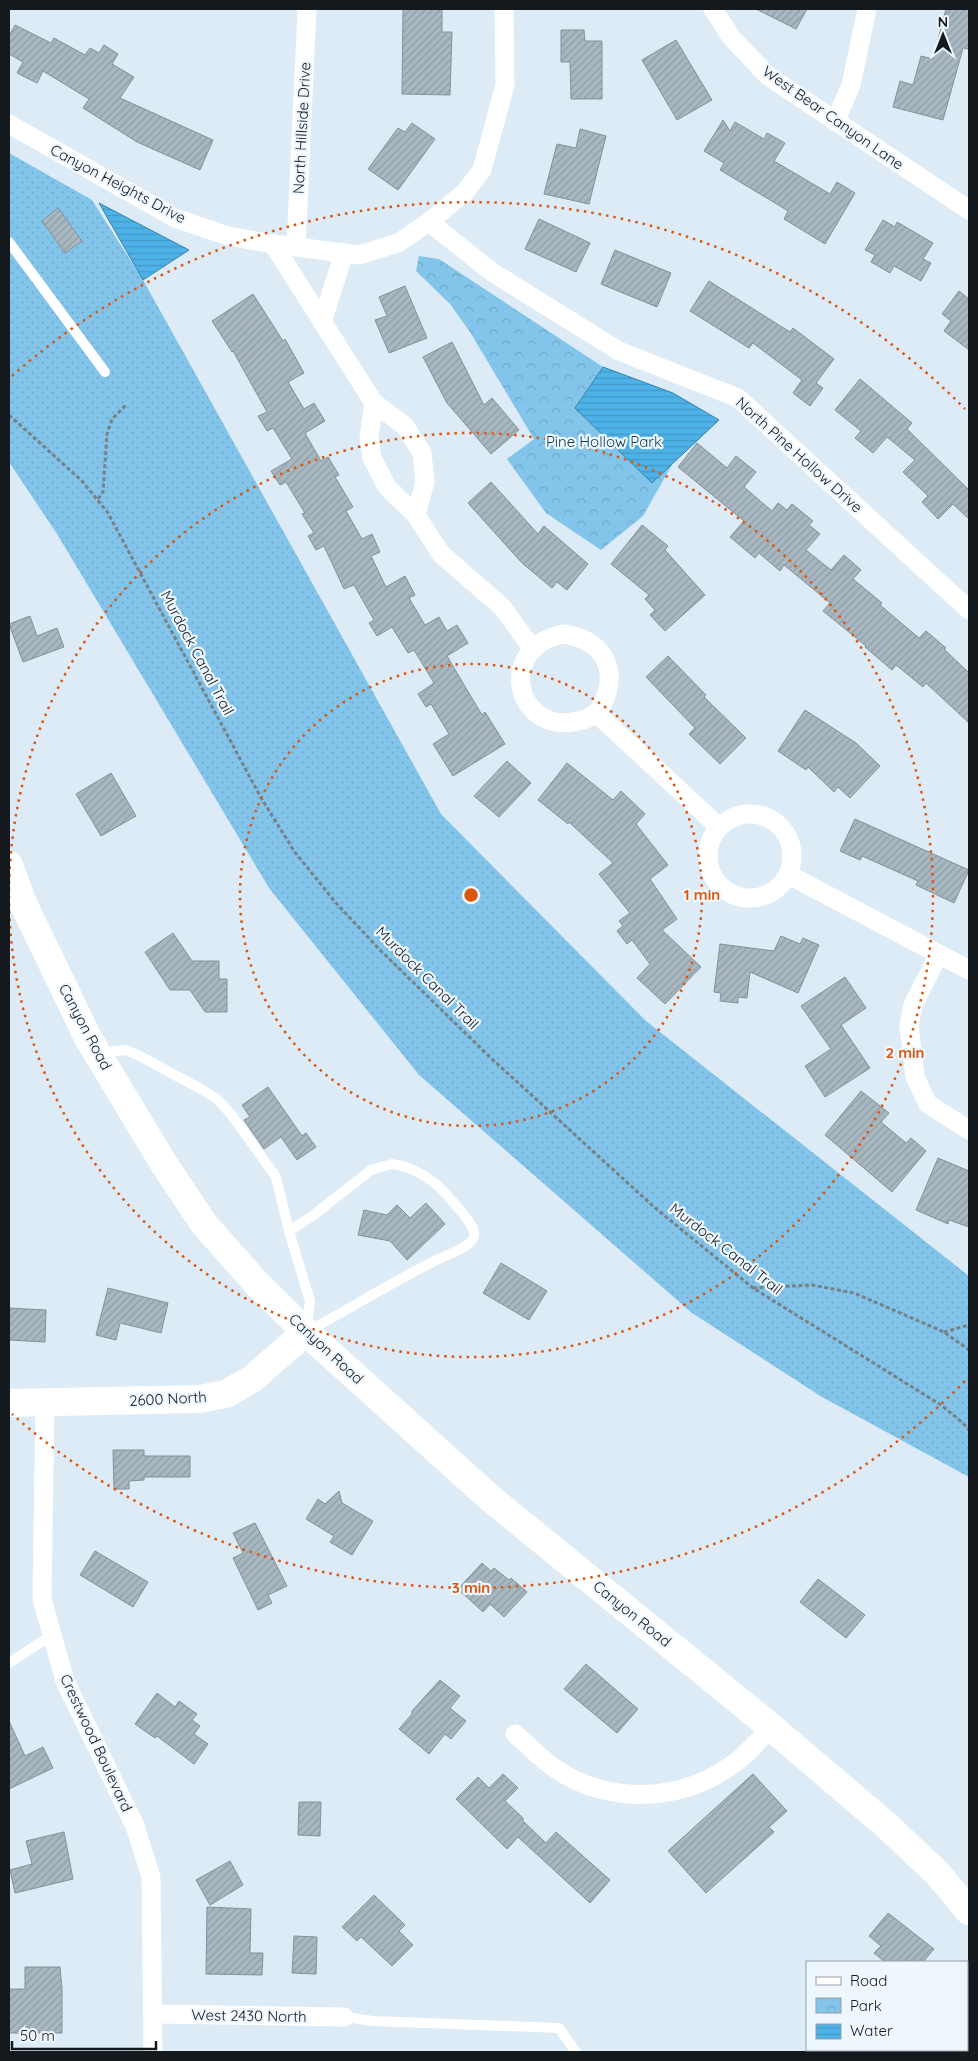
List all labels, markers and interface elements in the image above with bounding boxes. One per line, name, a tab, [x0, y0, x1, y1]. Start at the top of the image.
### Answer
north arrow	[918, 10, 968, 60]
text: N	[938, 13, 948, 31]
street label: North Hillside Drive	[289, 61, 314, 195]
street label: West Bear Canyon Lane	[759, 62, 908, 174]
street label: Canyon Heights Drive	[47, 140, 189, 227]
street label: North Pine Hollow Drive	[732, 393, 867, 517]
park label: Pine Hollow Park	[546, 432, 662, 451]
street label: Murdock Canal Trail	[157, 587, 238, 718]
text: 1 min	[684, 885, 720, 904]
centre of rings	[462, 886, 480, 904]
street label: Murdock Canal Trail	[372, 922, 483, 1033]
street label: Canyon Road	[55, 980, 116, 1073]
text: 2 min	[885, 1043, 925, 1062]
street label: Murdock Canal Trail	[666, 1199, 787, 1299]
street label: Canyon Road	[285, 1309, 368, 1388]
street label: 2600 North	[129, 1387, 207, 1410]
street label: Canyon Road	[589, 1576, 675, 1651]
text: 3 min	[452, 1578, 490, 1597]
street label: Crestwood Boulevard	[56, 1671, 137, 1815]
legend	[806, 1961, 968, 2051]
text: Road	[850, 1971, 887, 1990]
text: Park	[850, 1996, 882, 2015]
street label: West 2430 North	[191, 2005, 307, 2026]
scale bar	[12, 2018, 156, 2050]
text: Water	[850, 2021, 893, 2040]
text: 50 m	[20, 2026, 55, 2045]

